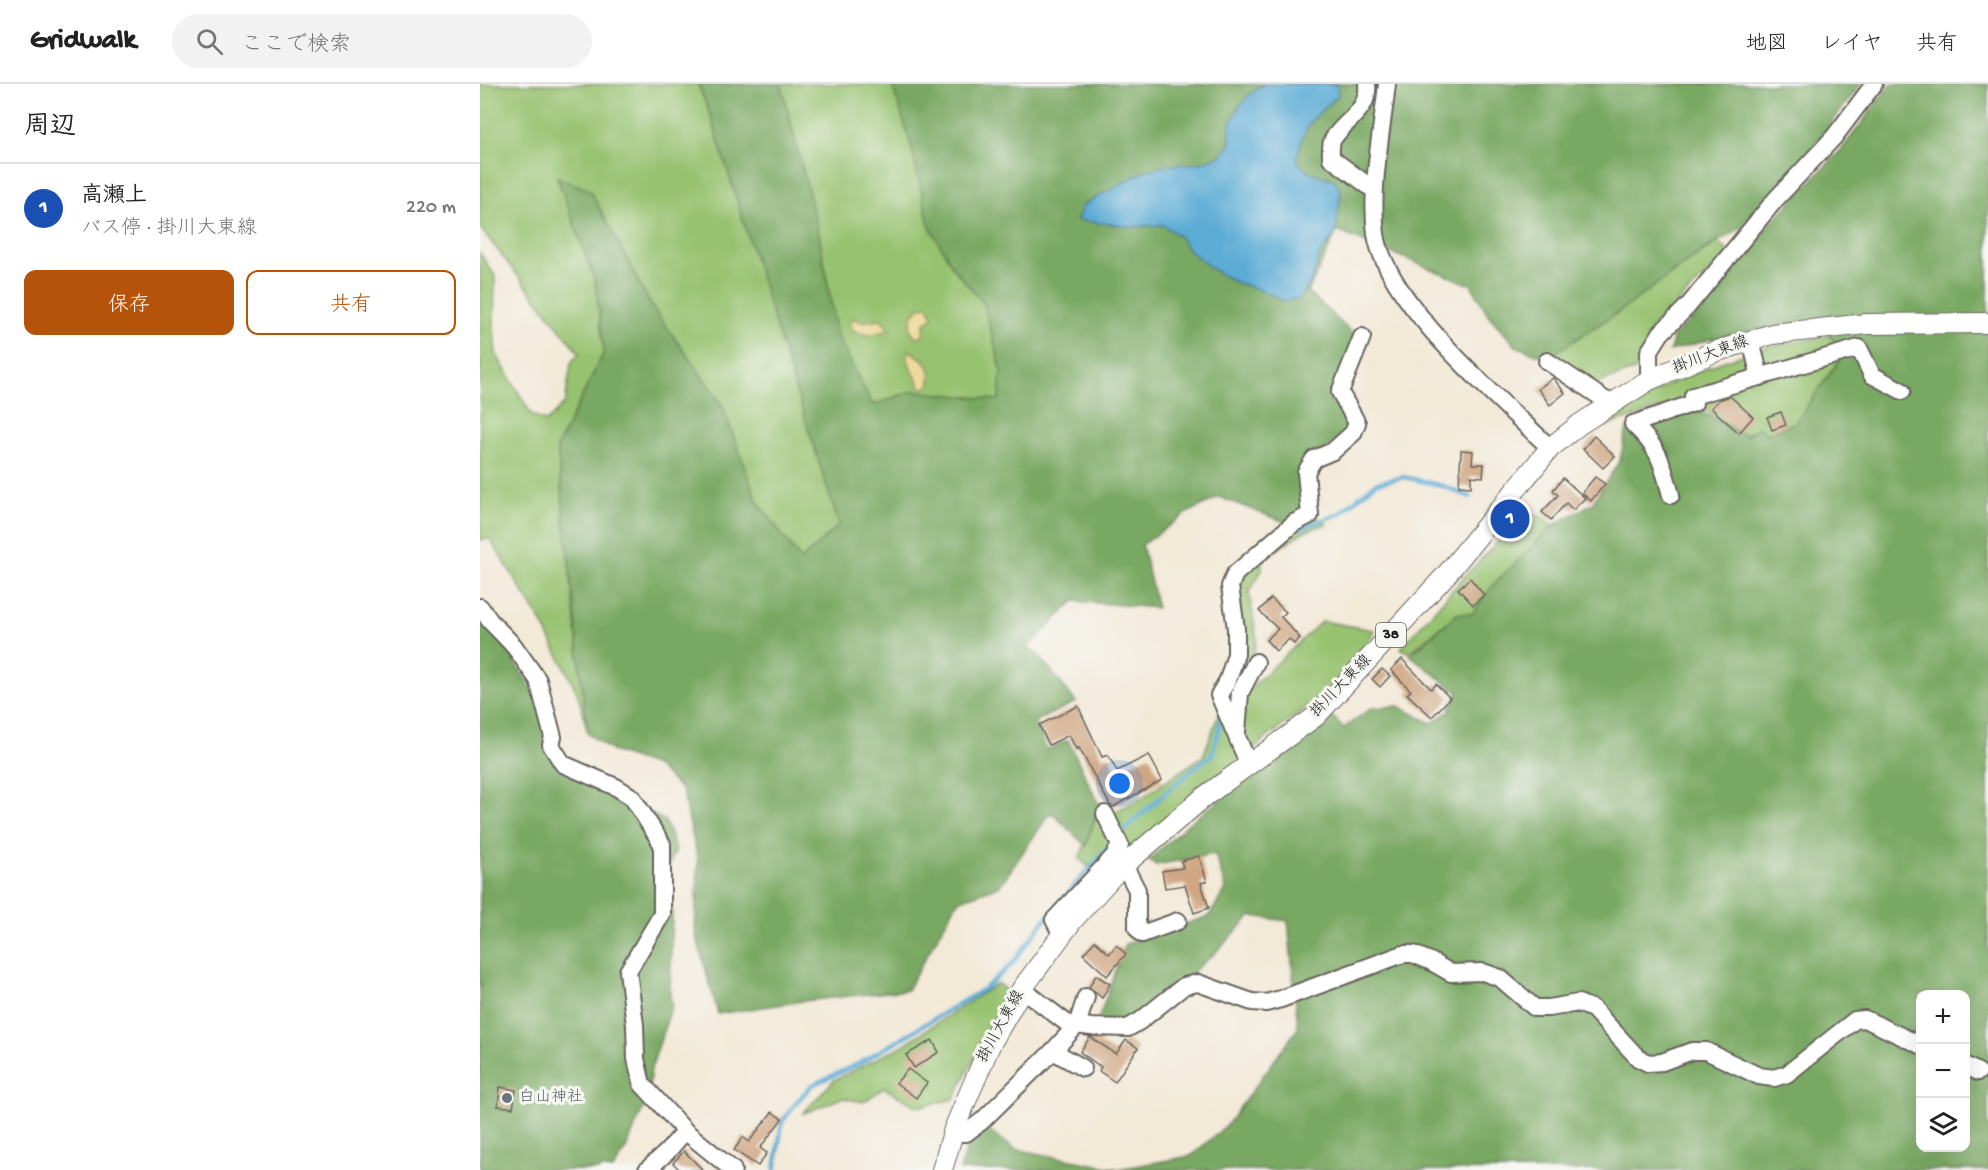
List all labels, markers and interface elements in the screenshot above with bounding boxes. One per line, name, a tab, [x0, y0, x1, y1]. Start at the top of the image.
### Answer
search box	[172, 14, 592, 68]
text: Gridwalk	[30, 25, 136, 58]
icon: search	[193, 25, 226, 58]
text: ここで検索	[241, 33, 351, 59]
text: 地図	[1746, 33, 1788, 58]
text: レイヤ	[1821, 33, 1883, 58]
text: 共有	[1916, 33, 1958, 58]
text: 周辺	[24, 113, 76, 144]
text: 高瀬上	[81, 184, 147, 210]
text: 1	[39, 197, 48, 220]
text: 220 m	[406, 197, 456, 220]
text: バス停 · 掛川大東線	[81, 218, 257, 241]
button: 保存	[24, 270, 234, 335]
button: 共有	[246, 270, 456, 335]
street label: 掛川大東線	[1670, 331, 1752, 379]
pin: 1	[1490, 496, 1530, 542]
road number: 38	[1376, 623, 1406, 647]
street label: 掛川大東線	[1306, 650, 1377, 722]
your location	[1105, 769, 1134, 798]
street label: 掛川大東線	[973, 986, 1030, 1067]
map controls	[1916, 990, 1970, 1152]
button: +	[1916, 990, 1970, 1044]
button: −	[1916, 1044, 1970, 1098]
place label: 白山神社	[519, 1088, 583, 1108]
marker: 白山神社	[500, 1091, 514, 1105]
button: layers	[1916, 1098, 1970, 1152]

